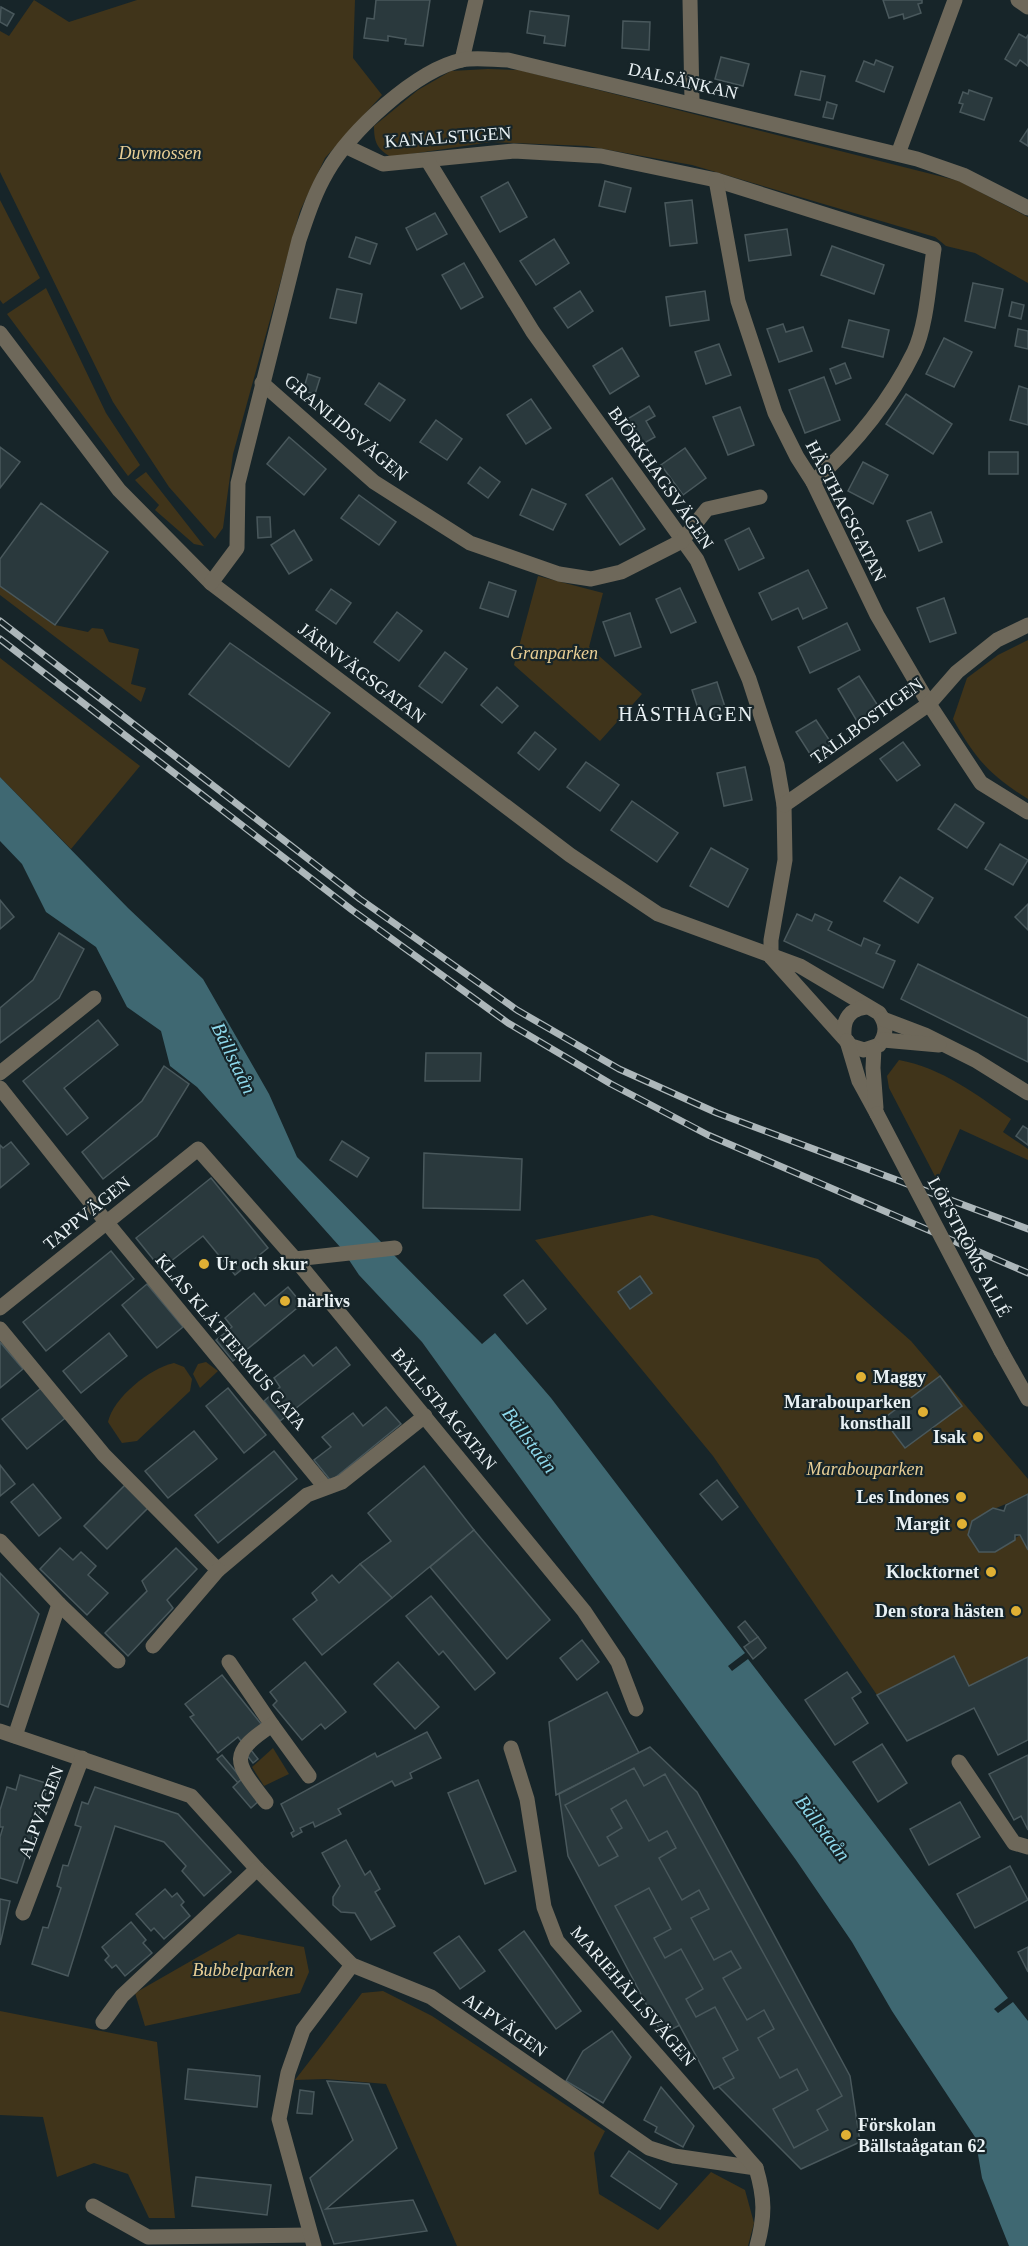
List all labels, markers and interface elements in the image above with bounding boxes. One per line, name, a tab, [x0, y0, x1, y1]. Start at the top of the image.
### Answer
street label: DALSÄNKAN	[626, 59, 740, 103]
street label: KANALSTIGEN	[384, 123, 512, 151]
park label: Duvmossen	[118, 143, 202, 163]
street label: GRANLIDSVÄGEN	[281, 371, 411, 485]
street label: BJÖRKHAGSVÄGEN	[604, 403, 718, 553]
street label: HÄSTHAGSGATAN	[802, 437, 890, 585]
street label: JÄRNVÄGSGATAN	[295, 619, 429, 727]
park label: Granparken	[510, 643, 598, 663]
street label: TALLBOSTIGEN	[807, 674, 927, 768]
district label: HÄSTHAGEN	[618, 703, 754, 725]
water label: Bällstaån	[207, 1019, 261, 1097]
street label: TAPPVÄGEN	[40, 1172, 134, 1254]
street label: LÖFSTRÖMS ALLÉ	[924, 1173, 1015, 1320]
street label: KLAS KLÄTTERMUS GATA	[151, 1250, 311, 1434]
place label: Ur och skur	[216, 1254, 308, 1274]
marker: Ur och skur	[197, 1257, 211, 1271]
place label: närlivs	[297, 1291, 350, 1311]
marker: närlivs	[278, 1294, 292, 1308]
street label: BÄLLSTAÅGATAN	[387, 1344, 501, 1474]
place label: Maggy	[873, 1367, 926, 1387]
marker: Maggy	[854, 1370, 868, 1384]
place label: Marabouparken konsthall	[784, 1392, 911, 1433]
water label: Bällstaån	[498, 1403, 562, 1477]
marker: Marabouparken konsthall	[916, 1405, 930, 1419]
place label: Isak	[933, 1427, 966, 1447]
marker: Isak	[971, 1430, 985, 1444]
park label: Marabouparken	[806, 1459, 923, 1479]
place label: Les Indones	[856, 1487, 949, 1507]
marker: Les Indones	[954, 1490, 968, 1504]
place label: Margit	[896, 1514, 950, 1534]
marker: Margit	[955, 1517, 969, 1531]
place label: Klocktornet	[886, 1562, 979, 1582]
marker: Klocktornet	[984, 1565, 998, 1579]
place label: Den stora hästen	[875, 1601, 1004, 1621]
marker: Den stora hästen	[1009, 1604, 1023, 1618]
street label: ALPVÄGEN	[14, 1763, 68, 1861]
water label: Bällstaån	[791, 1791, 855, 1865]
street label: MARIEHÄLLSVÄGEN	[567, 1922, 699, 2070]
park label: Bubbelparken	[193, 1960, 293, 1980]
street label: ALPVÄGEN	[460, 1989, 550, 2061]
place label: Förskolan Bällstaågatan 62	[858, 2115, 986, 2156]
marker: Förskolan Bällstaågatan 62	[839, 2128, 853, 2142]

